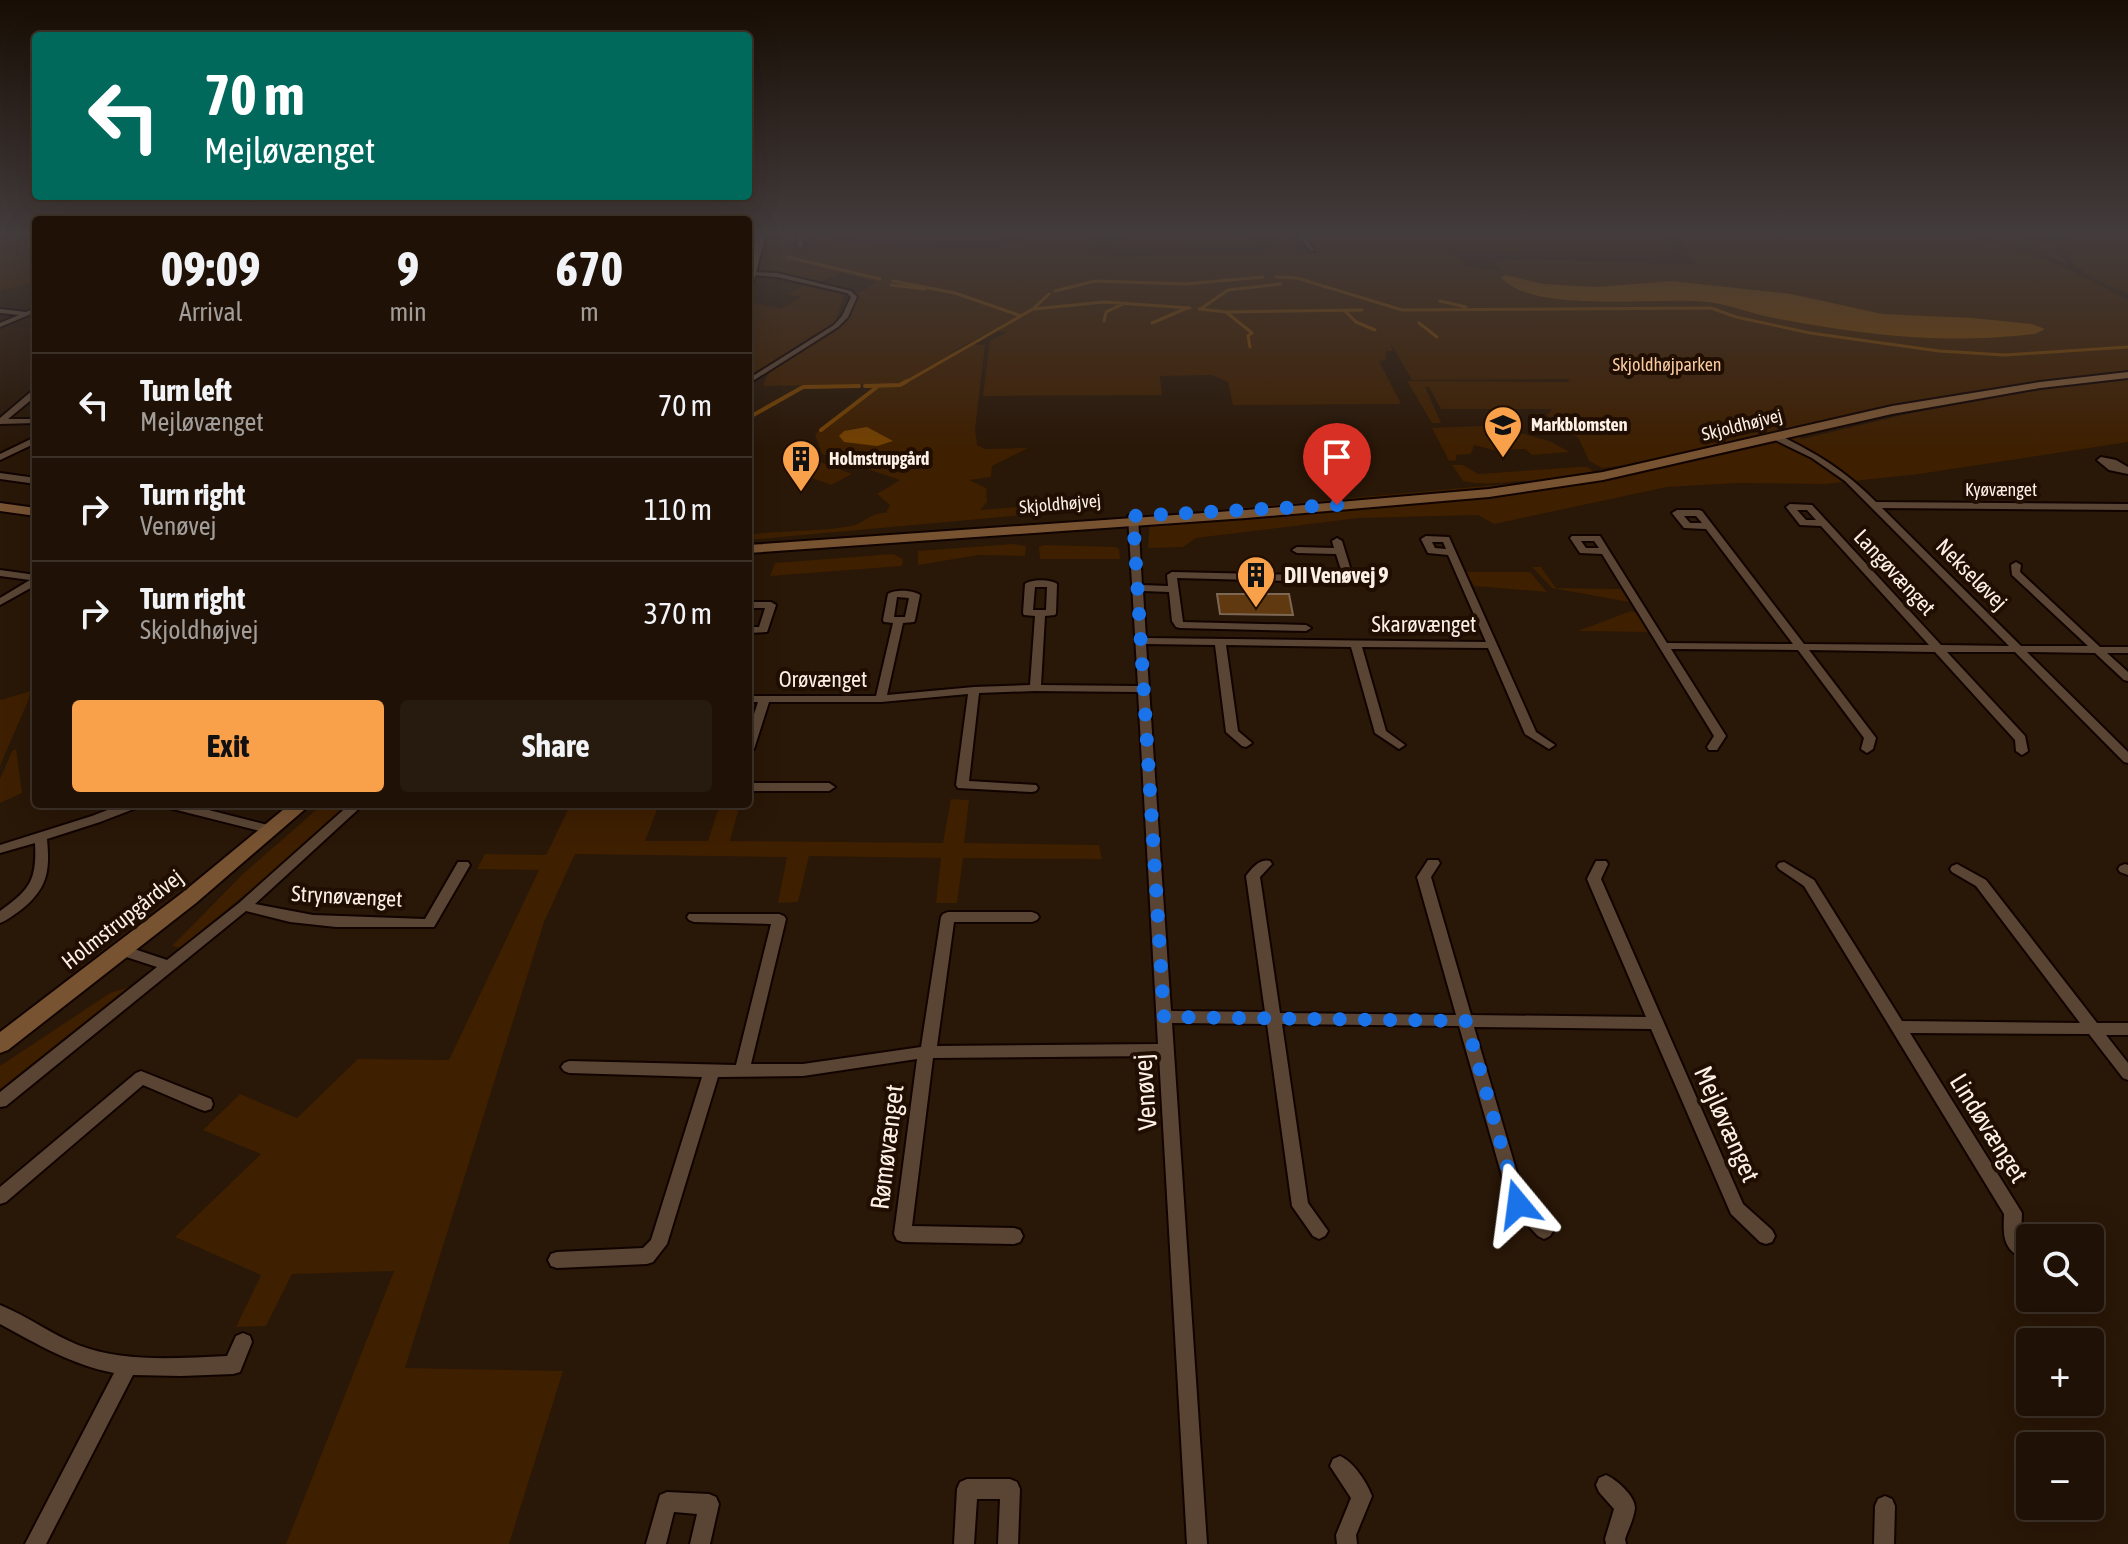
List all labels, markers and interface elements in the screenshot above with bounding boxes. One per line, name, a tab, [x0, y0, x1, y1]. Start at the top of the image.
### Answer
text: 70 m	[204, 63, 305, 127]
icon: left	[72, 64, 176, 168]
text: Mejløvænget	[204, 129, 375, 171]
text: 09:09	[161, 241, 261, 296]
text: 9	[397, 241, 419, 296]
text: 670	[556, 241, 623, 296]
text: Arrival	[179, 297, 242, 327]
text: min	[389, 297, 427, 327]
text: m	[580, 297, 599, 327]
park label: Skjoldhøjparken	[1612, 354, 1722, 375]
text: Turn left	[140, 373, 232, 407]
icon: left	[72, 383, 116, 427]
text: 70 m	[658, 388, 712, 422]
school or university icon: Markblomsten	[1482, 404, 1524, 459]
street label: Skjoldhøjvej	[1700, 404, 1784, 445]
text: Mejløvænget	[140, 407, 264, 437]
place label: Markblomsten	[1531, 414, 1628, 435]
pin	[1303, 423, 1371, 505]
icon: arrive	[1315, 435, 1359, 479]
building icon: Holmstrupgård	[780, 438, 822, 493]
place label: Holmstrupgård	[829, 448, 929, 469]
text: Turn right	[140, 477, 246, 511]
street label: Kyøvænget	[1965, 479, 2037, 500]
icon: right	[72, 487, 116, 531]
street label: Skjoldhøjvej	[1018, 489, 1102, 518]
text: 110 m	[644, 492, 712, 526]
text: Venøvej	[140, 511, 217, 541]
street label: Langøvænget	[1849, 524, 1941, 620]
street label: Nekseløvej	[1931, 533, 2013, 615]
building icon: DII Venøvej 9	[1235, 554, 1277, 609]
place label: DII Venøvej 9	[1284, 562, 1389, 588]
text: Turn right	[140, 581, 246, 615]
icon: right	[72, 591, 116, 635]
text: 370 m	[644, 596, 712, 630]
street label: Skarøvænget	[1372, 611, 1476, 637]
text: Skjoldhøjvej	[140, 615, 259, 645]
street label: Orøvænget	[779, 666, 867, 692]
button: Exit	[72, 700, 384, 792]
button: Share	[400, 700, 712, 792]
street label: Holmstrupgårdvej	[56, 864, 188, 974]
street label: Strynøvænget	[291, 880, 403, 912]
street label: Venøvej	[1127, 1053, 1163, 1131]
street label: Mejløvænget	[1688, 1061, 1766, 1187]
street label: Lindøvænget	[1944, 1068, 2034, 1188]
street label: Rømøvænget	[864, 1083, 910, 1211]
position arrow	[1476, 1162, 1560, 1246]
map controls	[2016, 1224, 2104, 1520]
button: search	[2016, 1224, 2104, 1312]
button: +	[2016, 1328, 2104, 1416]
button: −	[2016, 1432, 2104, 1520]

